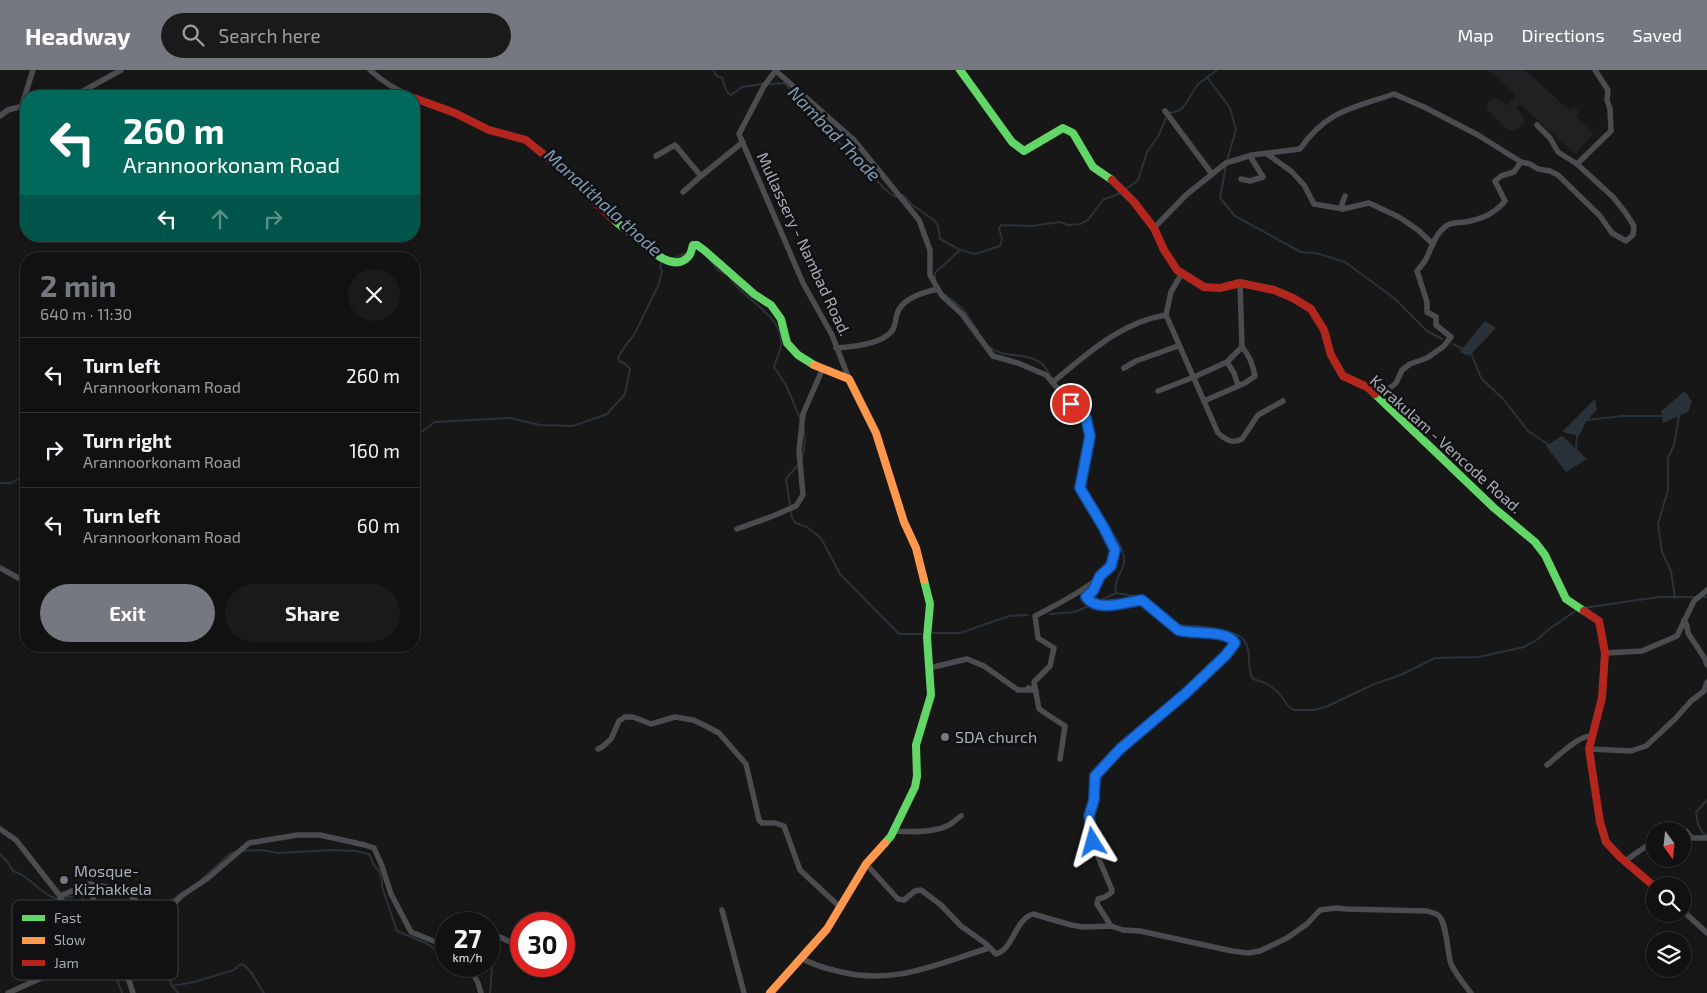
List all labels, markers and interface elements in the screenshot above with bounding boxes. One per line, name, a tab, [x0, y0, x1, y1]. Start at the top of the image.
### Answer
search box	[161, 13, 511, 58]
text: Headway	[25, 21, 131, 50]
icon: search	[179, 21, 207, 49]
text: Search here	[219, 24, 321, 47]
text: Map	[1457, 24, 1494, 46]
text: Directions	[1522, 24, 1605, 46]
text: Saved	[1633, 24, 1682, 46]
water label: Nambad Thode	[784, 81, 886, 186]
text: 260 m	[123, 109, 224, 151]
icon: left	[40, 110, 105, 175]
water label: Manalithala thode	[540, 144, 667, 261]
street label: Mullassery - Nambad Road.	[754, 149, 855, 339]
text: Arannoorkonam Road	[123, 151, 340, 177]
icon: left	[153, 205, 181, 233]
icon: ahead	[206, 205, 234, 233]
icon: right	[259, 205, 287, 233]
text: 2 min	[40, 267, 117, 303]
button: close	[348, 269, 400, 321]
text: 640 m · 11:30	[40, 304, 132, 323]
text: Turn left	[83, 354, 160, 377]
icon: left	[40, 361, 68, 389]
text: 260 m	[346, 364, 400, 387]
street label: Karakulam - Vencode Road.	[1366, 370, 1526, 517]
text: Arannoorkonam Road	[83, 377, 241, 396]
pin	[1050, 383, 1092, 425]
icon: arrive	[1057, 390, 1085, 418]
text: Turn right	[83, 429, 171, 452]
icon: right	[40, 436, 68, 464]
text: 160 m	[349, 439, 400, 462]
text: Arannoorkonam Road	[83, 452, 241, 471]
text: Turn left	[83, 504, 160, 527]
icon: left	[40, 511, 68, 539]
text: 60 m	[357, 514, 400, 537]
text: Arannoorkonam Road	[83, 527, 241, 546]
button: Exit	[40, 584, 215, 642]
button: Share	[225, 584, 400, 642]
place label: SDA church	[955, 727, 1037, 746]
marker: SDA church	[939, 731, 951, 743]
position arrow	[1066, 815, 1118, 867]
north arrow	[1646, 822, 1691, 868]
map controls	[1646, 822, 1691, 977]
place label: Mosque- Kizhakkela	[74, 861, 152, 898]
marker: Mosque- Kizhakkela	[58, 874, 70, 886]
button: search	[1646, 877, 1691, 922]
legend	[12, 900, 178, 980]
text: Fast	[54, 909, 81, 926]
speed limit sign: 30	[510, 912, 575, 977]
text: 27	[454, 923, 481, 953]
text: Slow	[54, 931, 86, 948]
button: layers	[1646, 932, 1691, 977]
text: km/h	[453, 950, 482, 964]
text: Jam	[54, 954, 79, 971]

